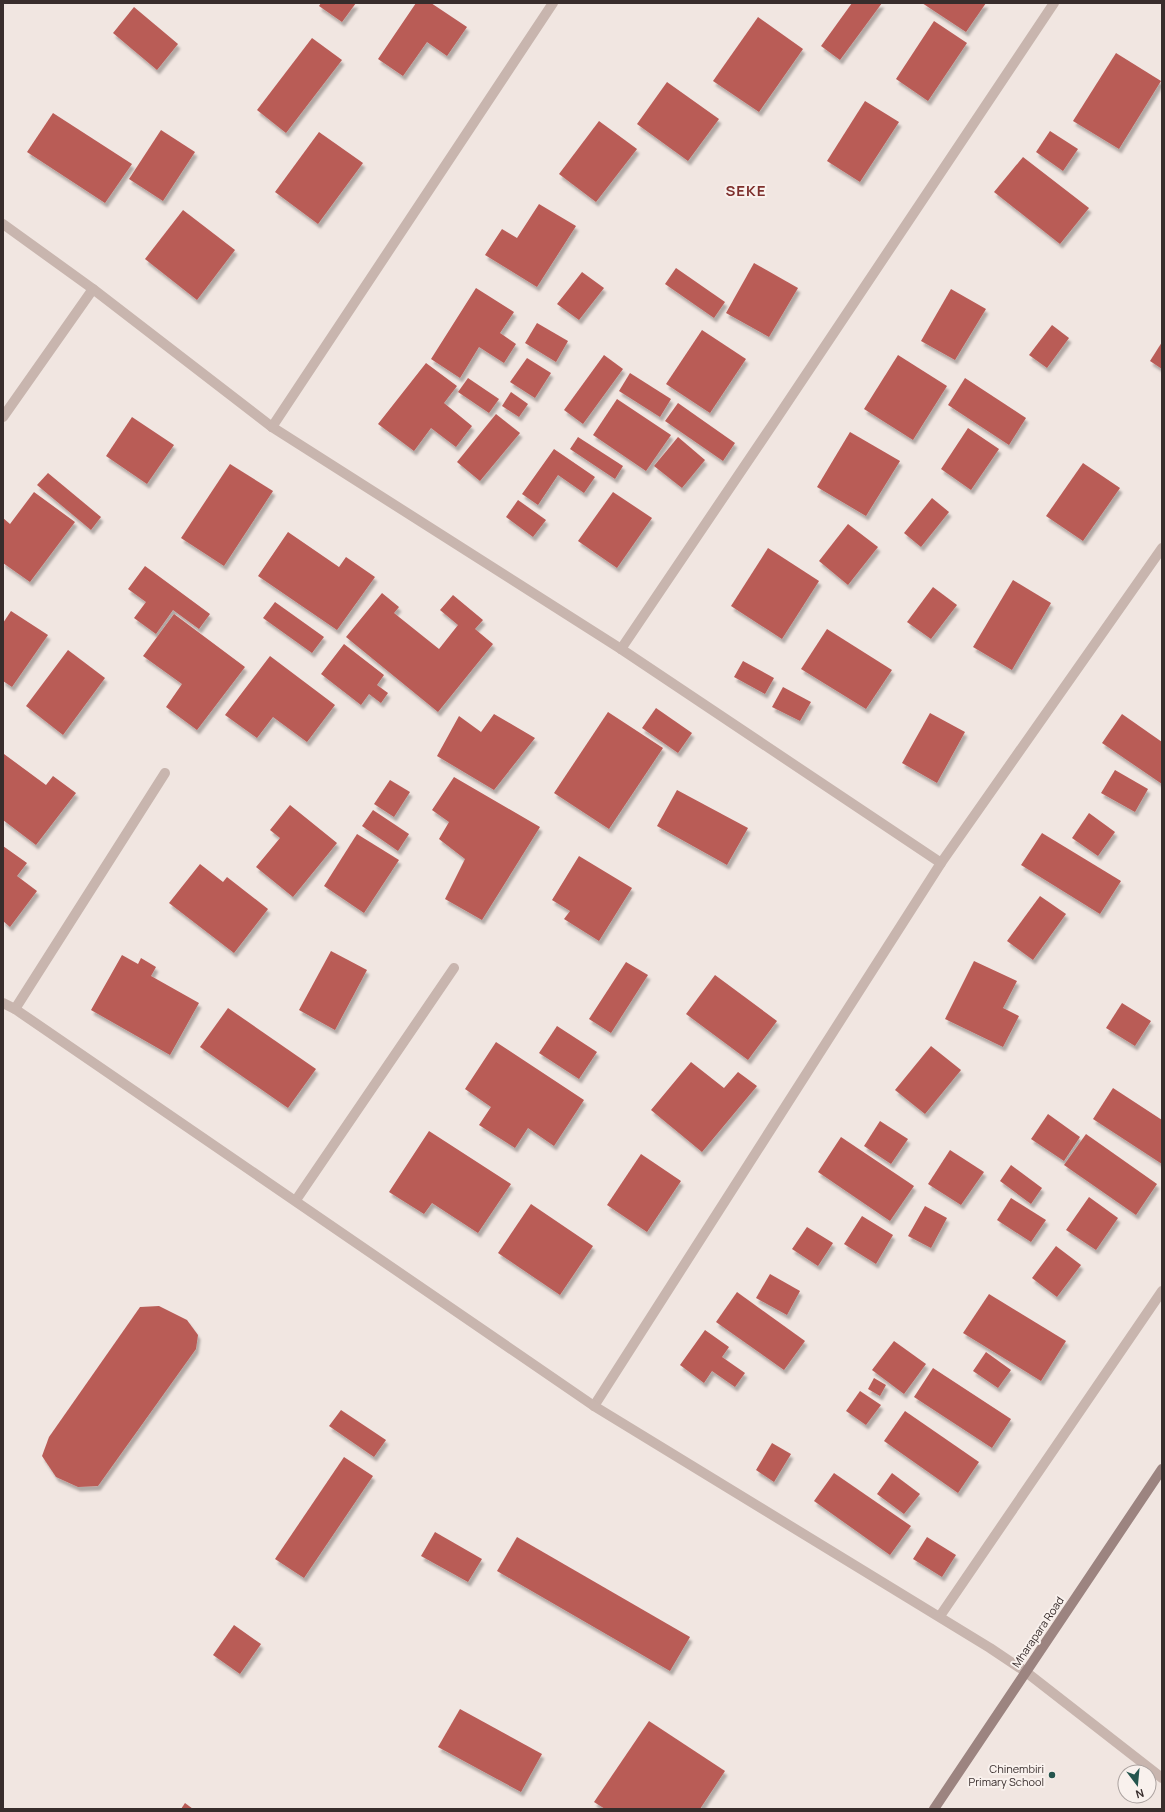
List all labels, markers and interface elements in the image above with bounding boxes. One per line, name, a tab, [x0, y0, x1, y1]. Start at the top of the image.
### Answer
district label: SEKE	[725, 180, 767, 201]
street label: Mharapara Road	[1008, 1593, 1067, 1670]
place label: Chinembiri Primary School	[969, 1761, 1044, 1789]
north arrow	[1117, 1764, 1157, 1804]
marker: Chinembiri Primary School	[1047, 1770, 1057, 1780]
text: N	[1134, 1786, 1146, 1802]

